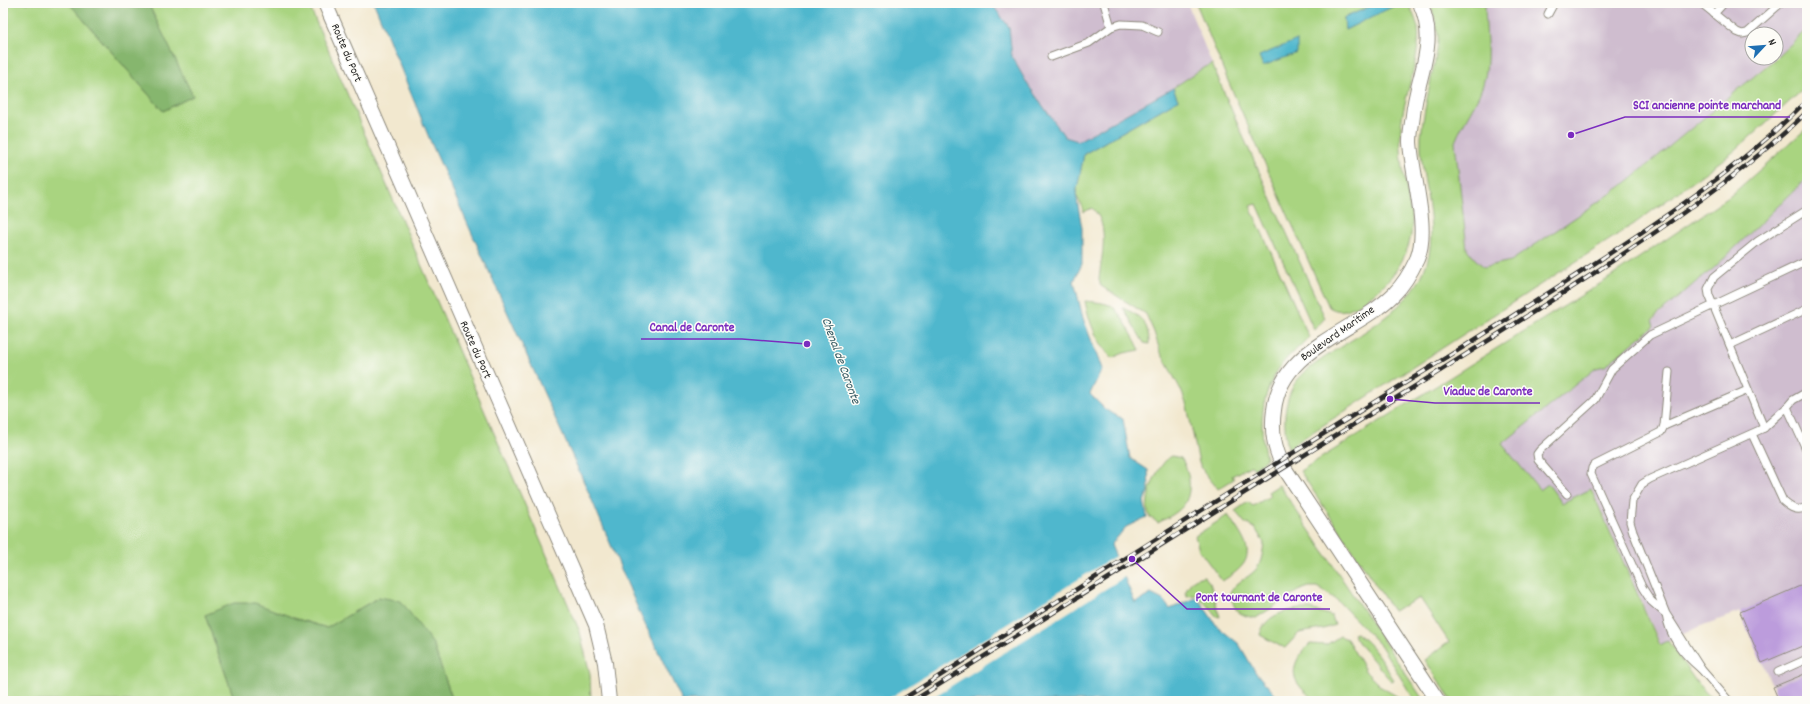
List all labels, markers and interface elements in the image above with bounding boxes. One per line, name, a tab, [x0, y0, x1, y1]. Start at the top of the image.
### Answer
street label: Route du Port	[326, 21, 366, 85]
north arrow	[1744, 26, 1784, 66]
text: N	[1763, 37, 1780, 49]
callout: SCI ancienne pointe marchand	[1625, 92, 1790, 117]
text: SCI ancienne pointe marchand	[1633, 97, 1781, 116]
street label: Boulevard Maritime	[1297, 302, 1379, 366]
callout: Canal de Caronte	[641, 314, 742, 339]
water label: Chenal de Caronte	[816, 315, 865, 408]
street label: Route du Port	[455, 318, 496, 382]
text: Canal de Caronte	[649, 319, 735, 338]
callout: Viaduc de Caronte	[1435, 378, 1540, 403]
text: Viaduc de Caronte	[1443, 383, 1533, 402]
callout: Pont tournant de Caronte	[1187, 584, 1330, 609]
text: Pont tournant de Caronte	[1196, 589, 1323, 608]

